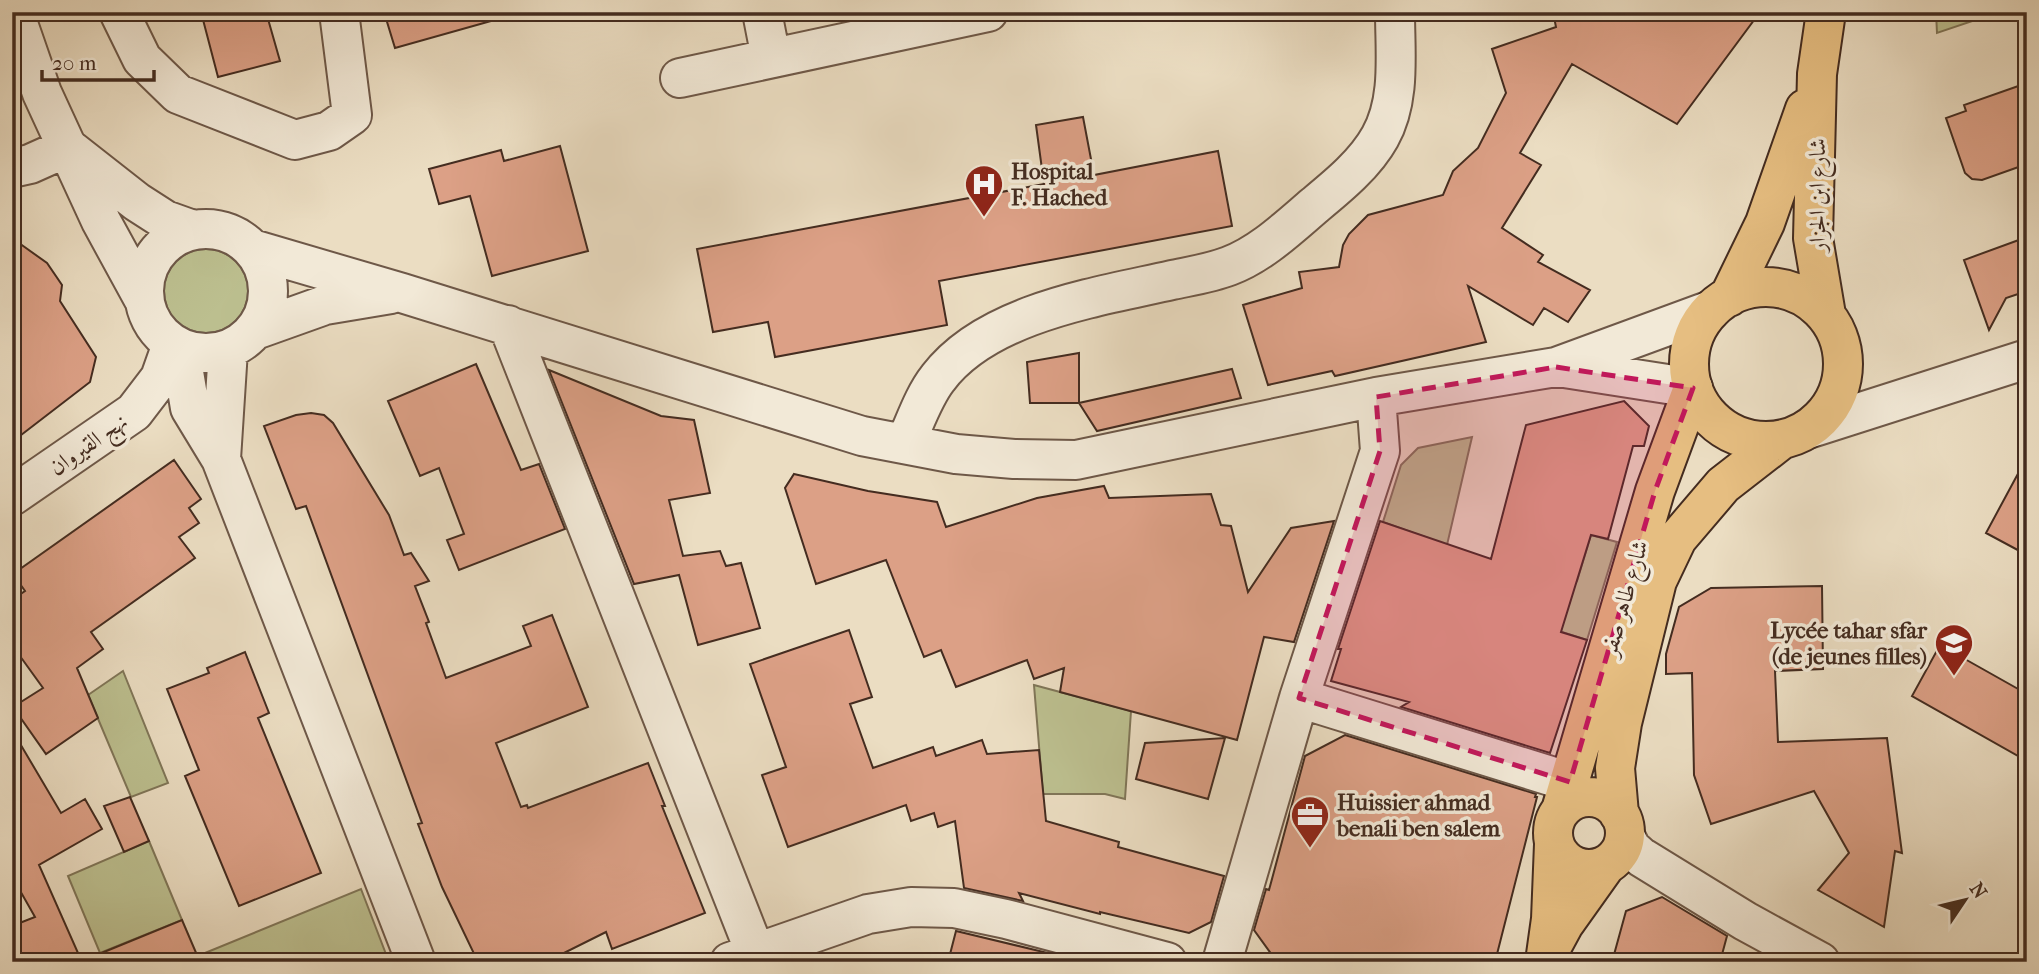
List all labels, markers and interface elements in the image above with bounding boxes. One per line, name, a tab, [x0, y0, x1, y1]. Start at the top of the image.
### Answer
scale bar	[42, 38, 154, 82]
text: 20 m	[52, 51, 97, 75]
street label: شارع ابن الجزار	[1804, 138, 1837, 254]
place label: Hospital F. Hached	[1010, 158, 1109, 211]
hospital icon: Hospital F. Hached	[963, 163, 1005, 218]
street label: نهج القيروان	[44, 408, 137, 487]
street label: شارع طاهر صفر	[1595, 537, 1660, 663]
place label: Lycée tahar sfar (de jeunes filles)	[1770, 617, 1928, 670]
school or university icon: Lycée tahar sfar (de jeunes filles)	[1933, 622, 1975, 677]
place label: Huissier ahmad benali ben salem	[1336, 789, 1501, 842]
office icon: Huissier ahmad benali ben salem	[1289, 794, 1331, 849]
north arrow	[1930, 866, 2000, 936]
text: N	[1965, 879, 1992, 904]

